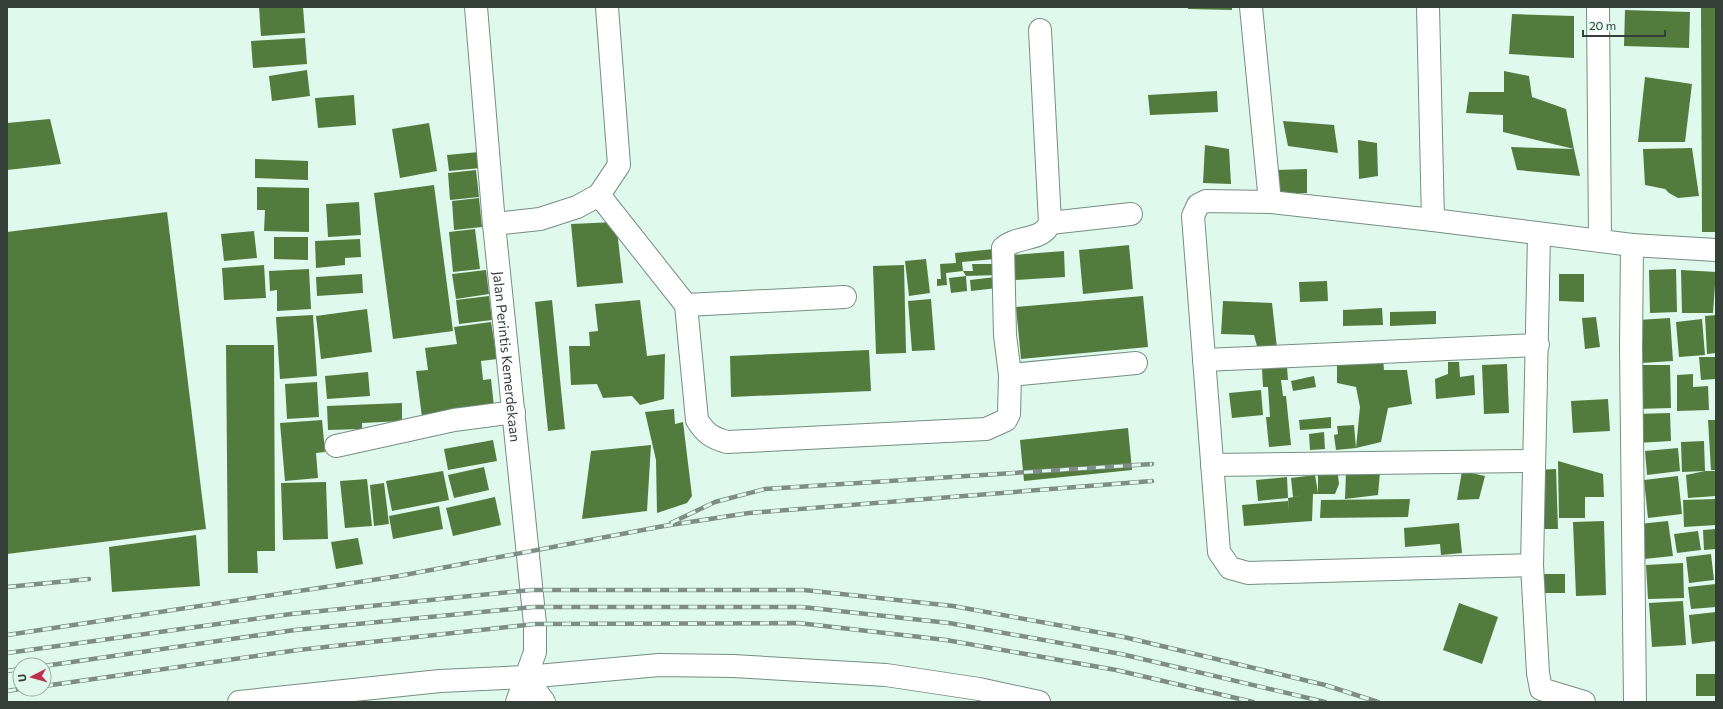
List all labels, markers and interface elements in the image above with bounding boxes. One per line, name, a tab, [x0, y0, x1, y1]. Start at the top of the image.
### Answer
scale bar	[1583, 12, 1665, 38]
text: 20 m	[1589, 18, 1616, 32]
street label: Jalan Perintis Kemerdekaan	[490, 270, 525, 443]
north arrow	[12, 657, 52, 697]
text: U	[15, 673, 28, 683]

